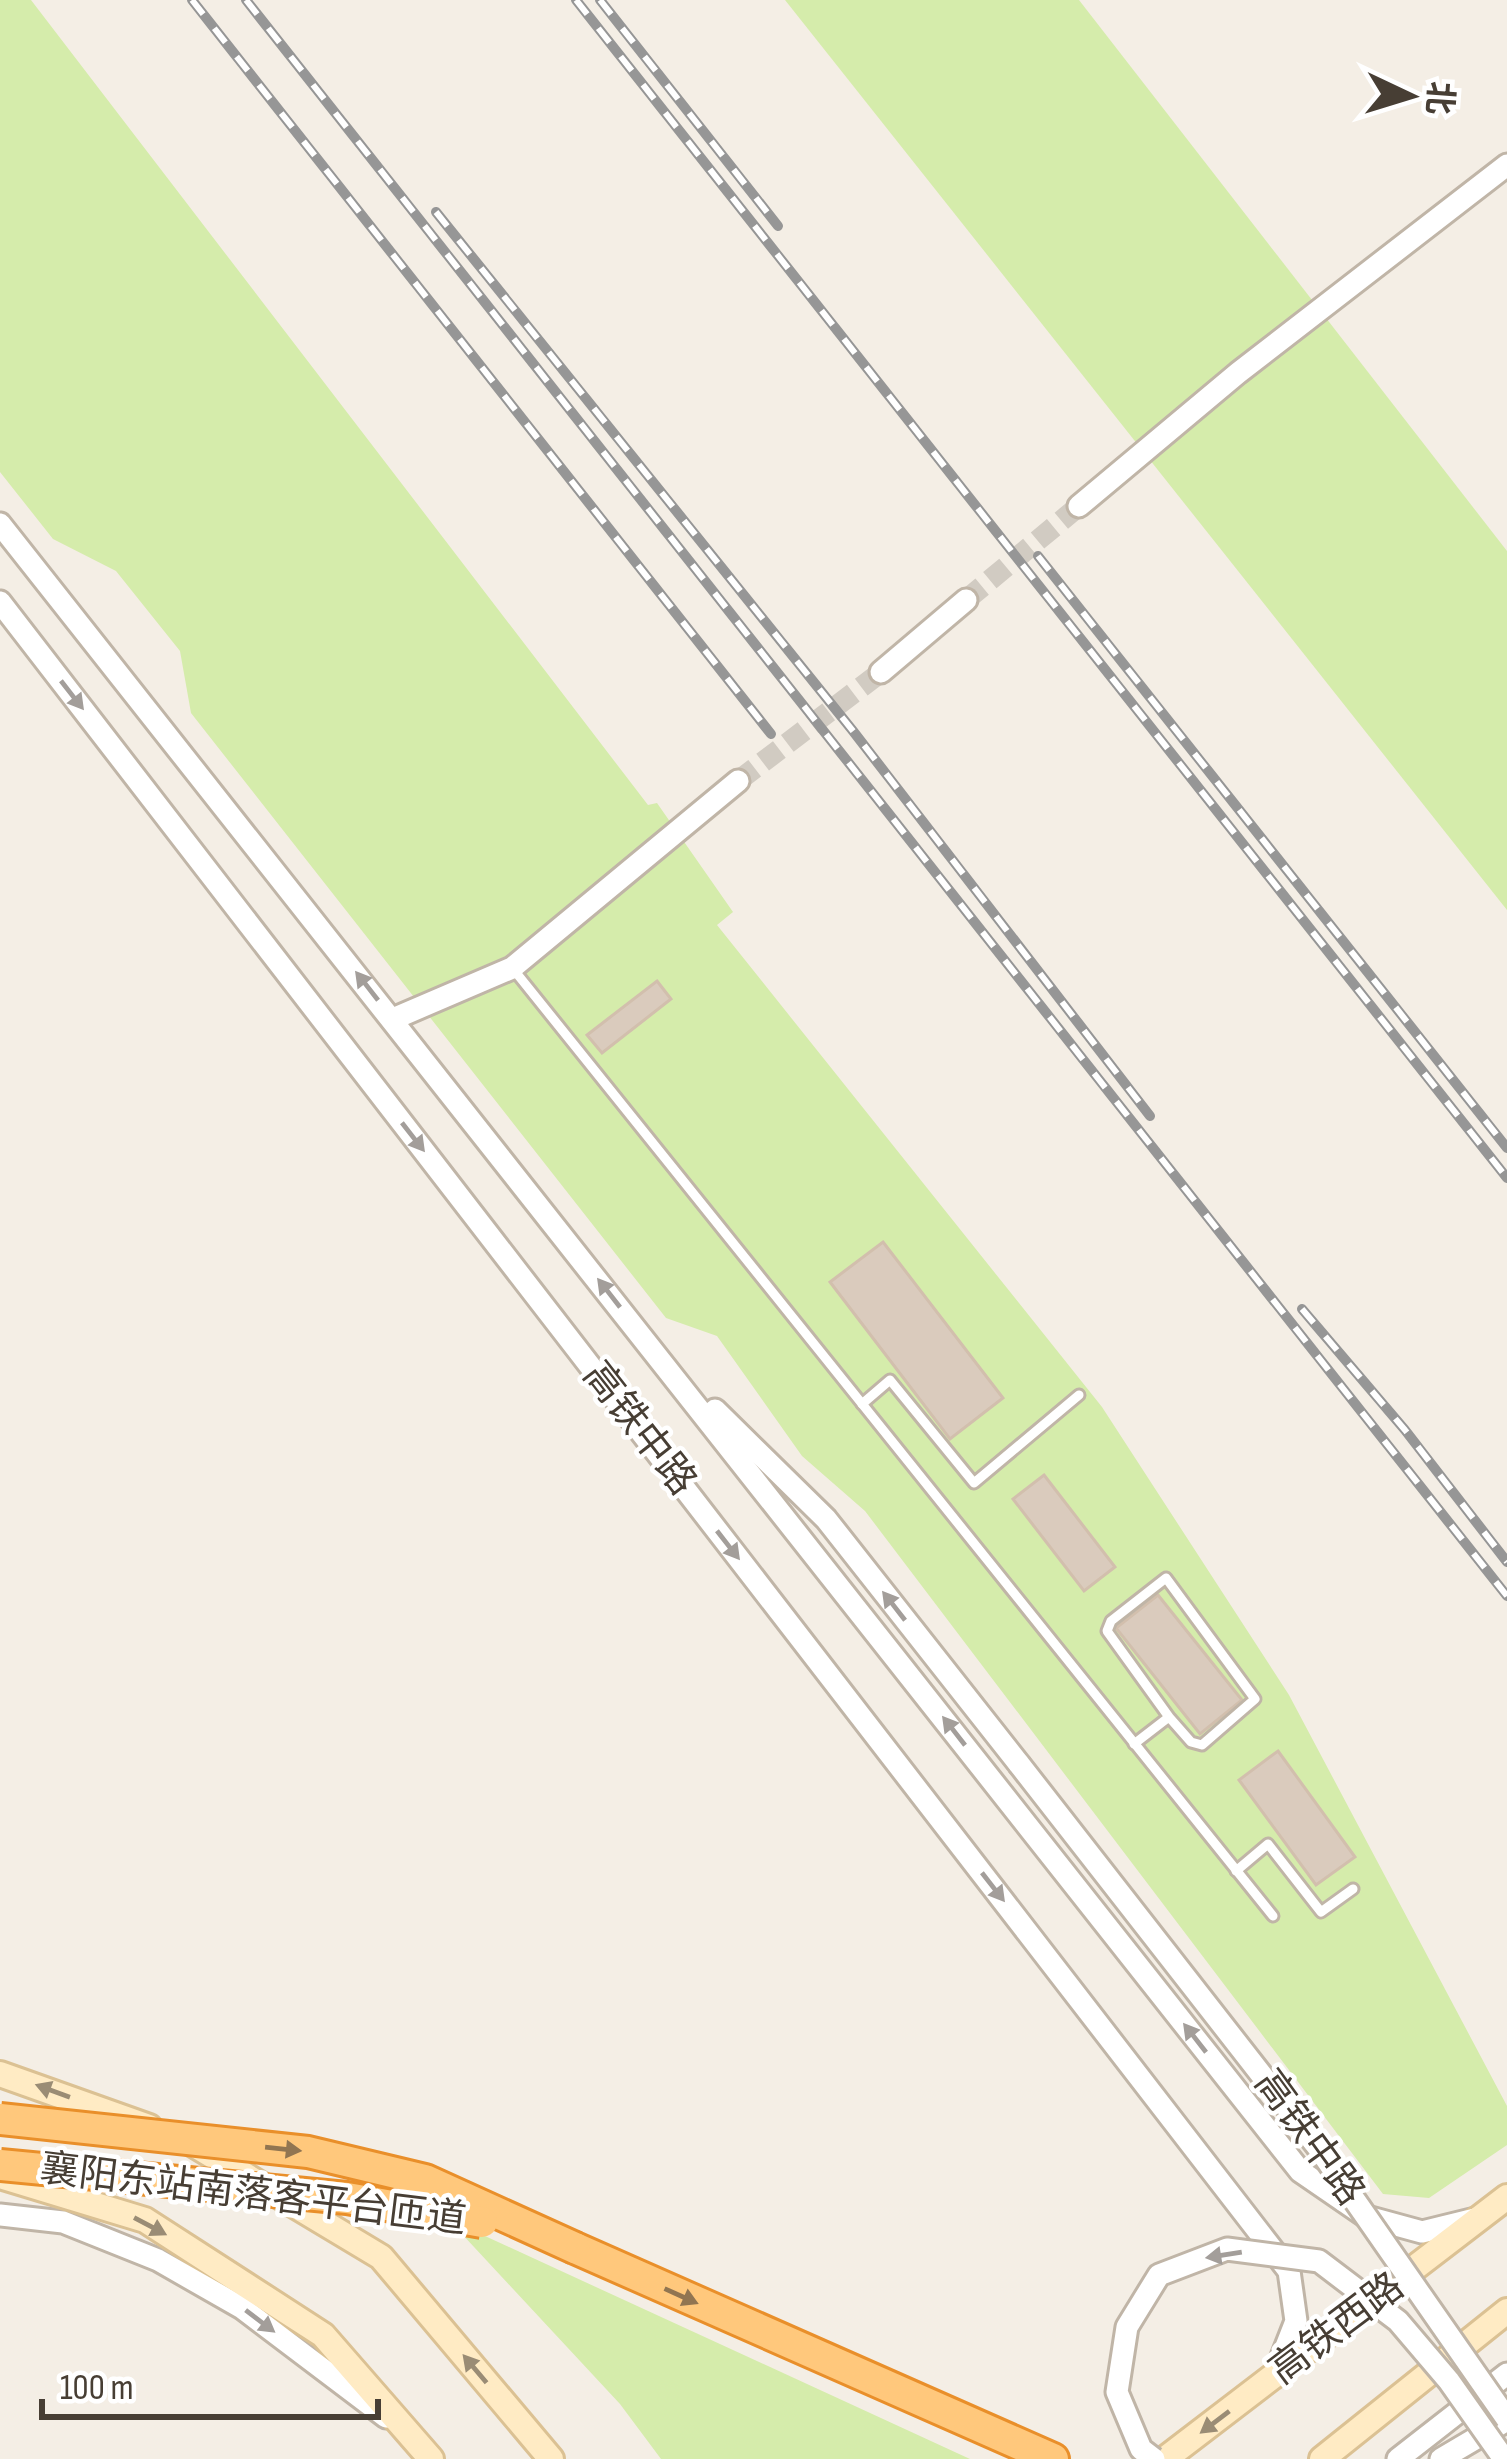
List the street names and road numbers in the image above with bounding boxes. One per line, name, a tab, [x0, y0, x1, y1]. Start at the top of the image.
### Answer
street label: 高铁中路	[572, 1353, 706, 1505]
street label: 高铁中路	[1244, 2061, 1374, 2215]
street label: 襄阳东站南落客平台匝道	[37, 2146, 469, 2244]
street label: 高铁西路	[1261, 2263, 1413, 2395]

